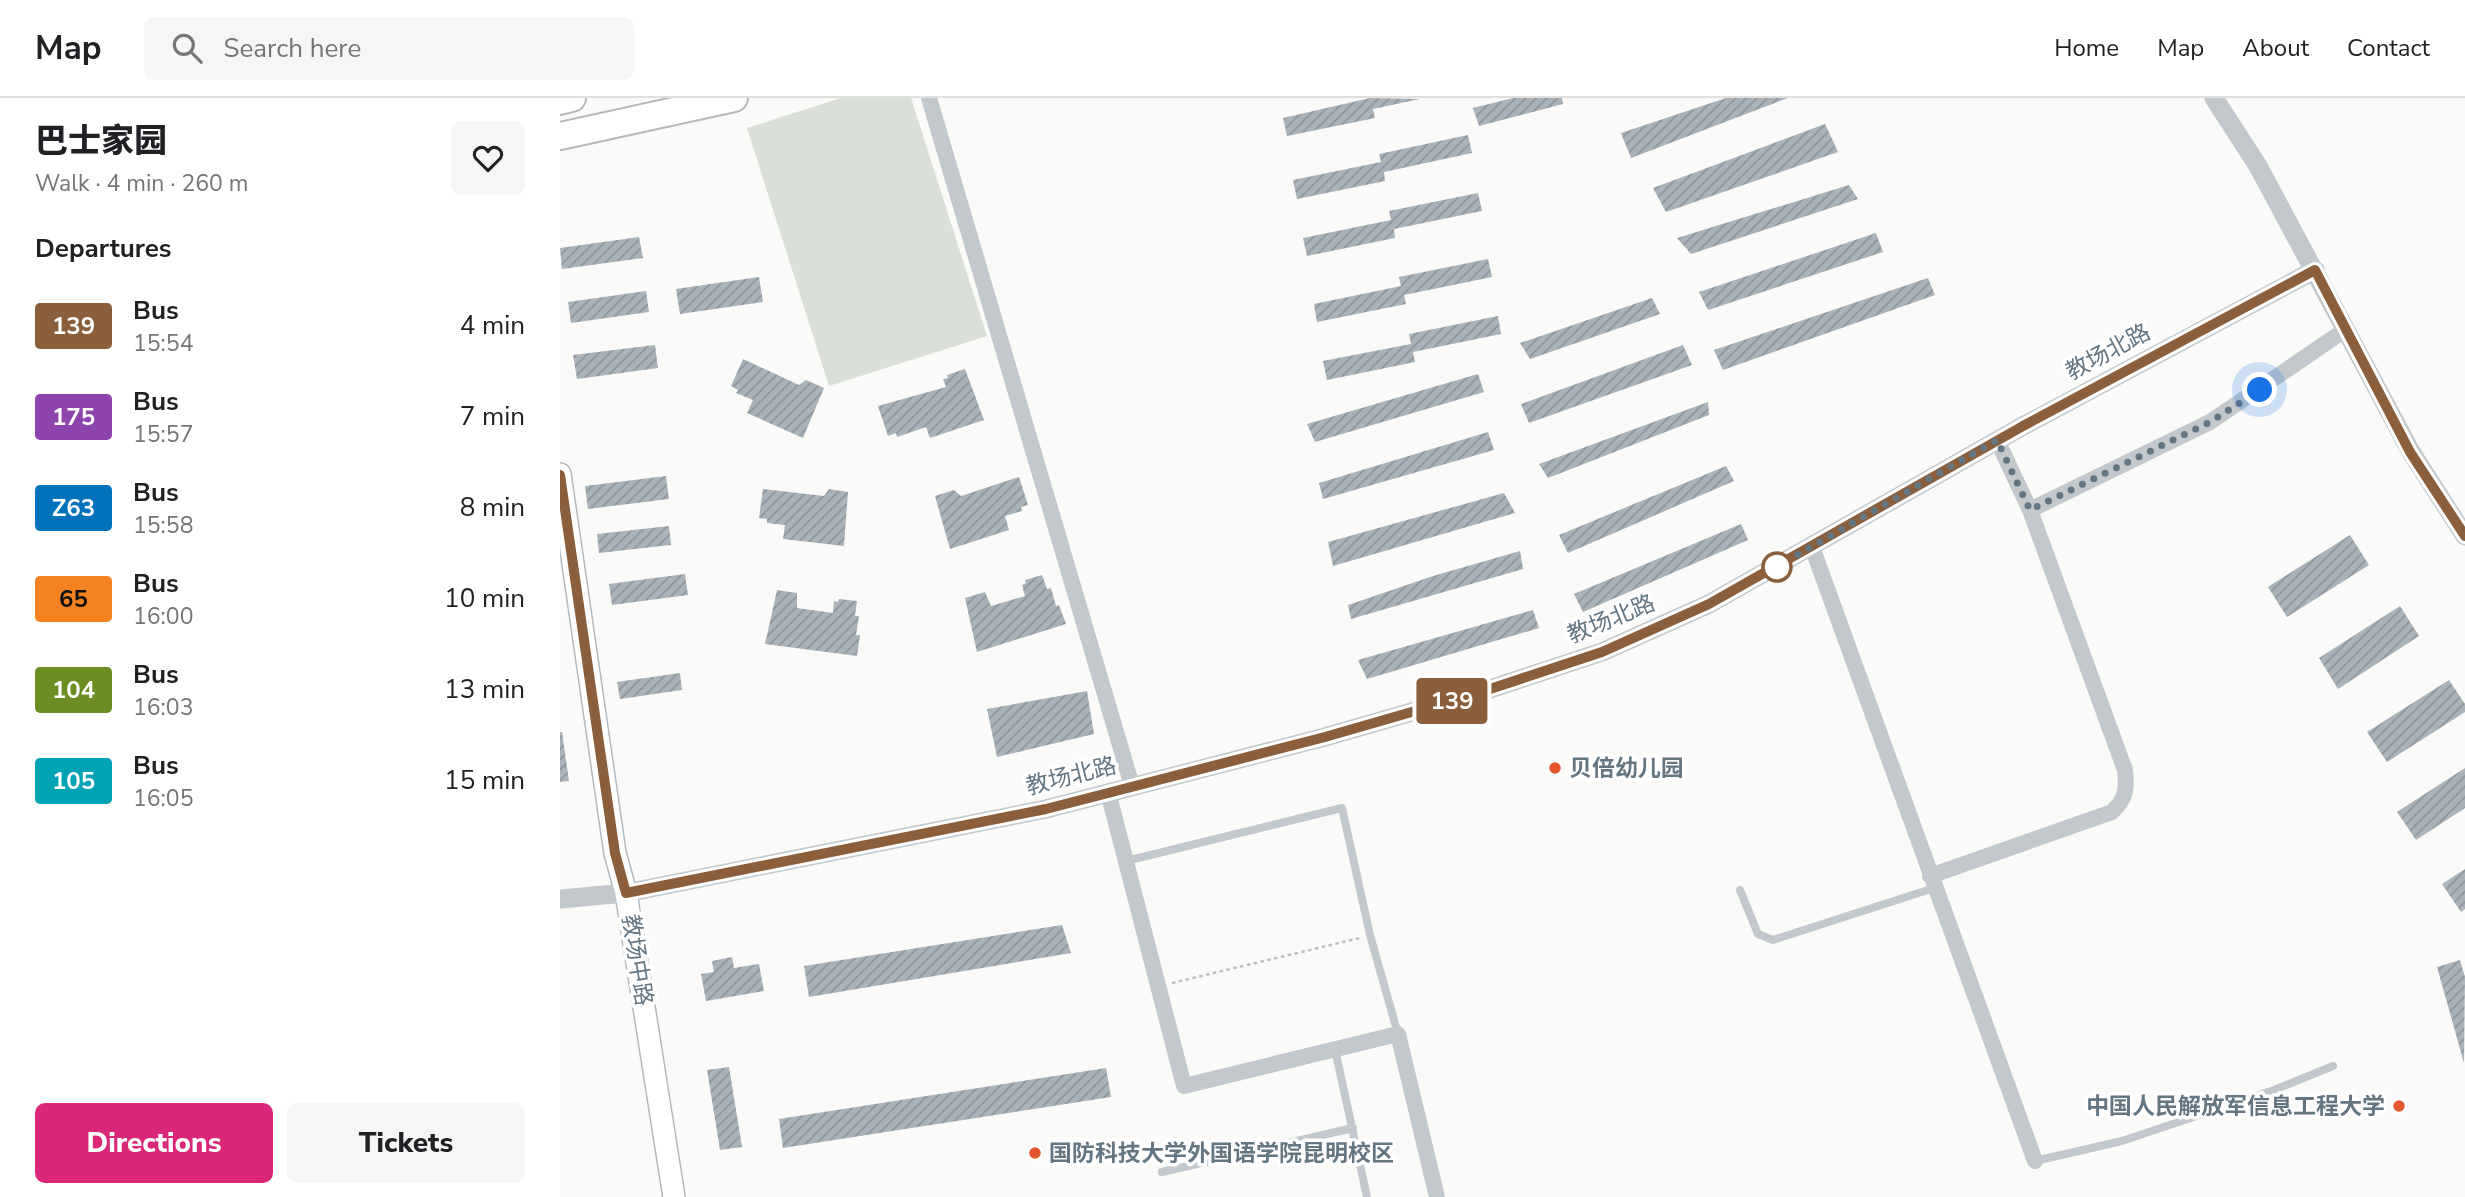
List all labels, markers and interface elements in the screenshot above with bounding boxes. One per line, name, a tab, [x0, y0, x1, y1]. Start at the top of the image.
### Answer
search box	[144, 17, 634, 80]
text: Map	[35, 26, 102, 71]
icon: search	[168, 29, 206, 67]
text: Search here	[224, 31, 361, 66]
text: Home	[2054, 32, 2119, 64]
text: Map	[2157, 32, 2204, 64]
text: About	[2242, 32, 2309, 64]
text: Contact	[2347, 32, 2430, 64]
text: 巴士家园	[35, 119, 167, 164]
button: heart	[451, 121, 525, 195]
text: Walk · 4 min · 260 m	[35, 168, 248, 199]
text: Departures	[35, 231, 171, 266]
text: Bus	[133, 293, 179, 328]
text: 4 min	[460, 308, 525, 343]
text: 139	[52, 310, 95, 342]
street label: 教场北路	[2060, 317, 2156, 387]
text: 15:54	[133, 328, 193, 359]
your location	[2242, 372, 2277, 407]
text: Bus	[133, 384, 179, 419]
text: 7 min	[460, 399, 525, 434]
text: 175	[52, 401, 95, 433]
text: 15:57	[133, 419, 193, 450]
text: Bus	[133, 475, 179, 510]
text: 8 min	[460, 490, 525, 525]
text: Z63	[52, 492, 95, 524]
text: 15:58	[133, 510, 193, 541]
unlabelled marker	[1762, 552, 1792, 582]
text: Bus	[133, 566, 179, 601]
text: 10 min	[444, 581, 525, 616]
text: 65	[59, 583, 88, 615]
street label: 教场北路	[1563, 587, 1659, 651]
text: 16:00	[133, 601, 193, 632]
text: Bus	[133, 657, 179, 692]
text: 13 min	[444, 672, 525, 707]
text: 104	[52, 674, 95, 706]
line badge: 139	[1412, 678, 1492, 724]
text: 139	[1430, 685, 1474, 717]
text: 16:03	[133, 692, 193, 723]
text: Bus	[133, 748, 179, 783]
street label: 教场北路	[1023, 750, 1119, 802]
place label: 贝倍幼儿园	[1569, 753, 1684, 784]
marker: 贝倍幼儿园	[1547, 760, 1563, 776]
text: 15 min	[444, 763, 525, 798]
text: 105	[52, 765, 95, 797]
text: 16:05	[133, 783, 193, 814]
street label: 教场中路	[614, 912, 660, 1008]
place label: 中国人民解放军信息工程大学	[2086, 1091, 2385, 1122]
marker: 中国人民解放军信息工程大学	[2391, 1098, 2407, 1114]
button: Directions	[35, 1103, 273, 1183]
button: Tickets	[287, 1103, 525, 1183]
place label: 国防科技大学外国语学院昆明校区	[1049, 1138, 1394, 1169]
marker: 国防科技大学外国语学院昆明校区	[1027, 1145, 1043, 1161]

